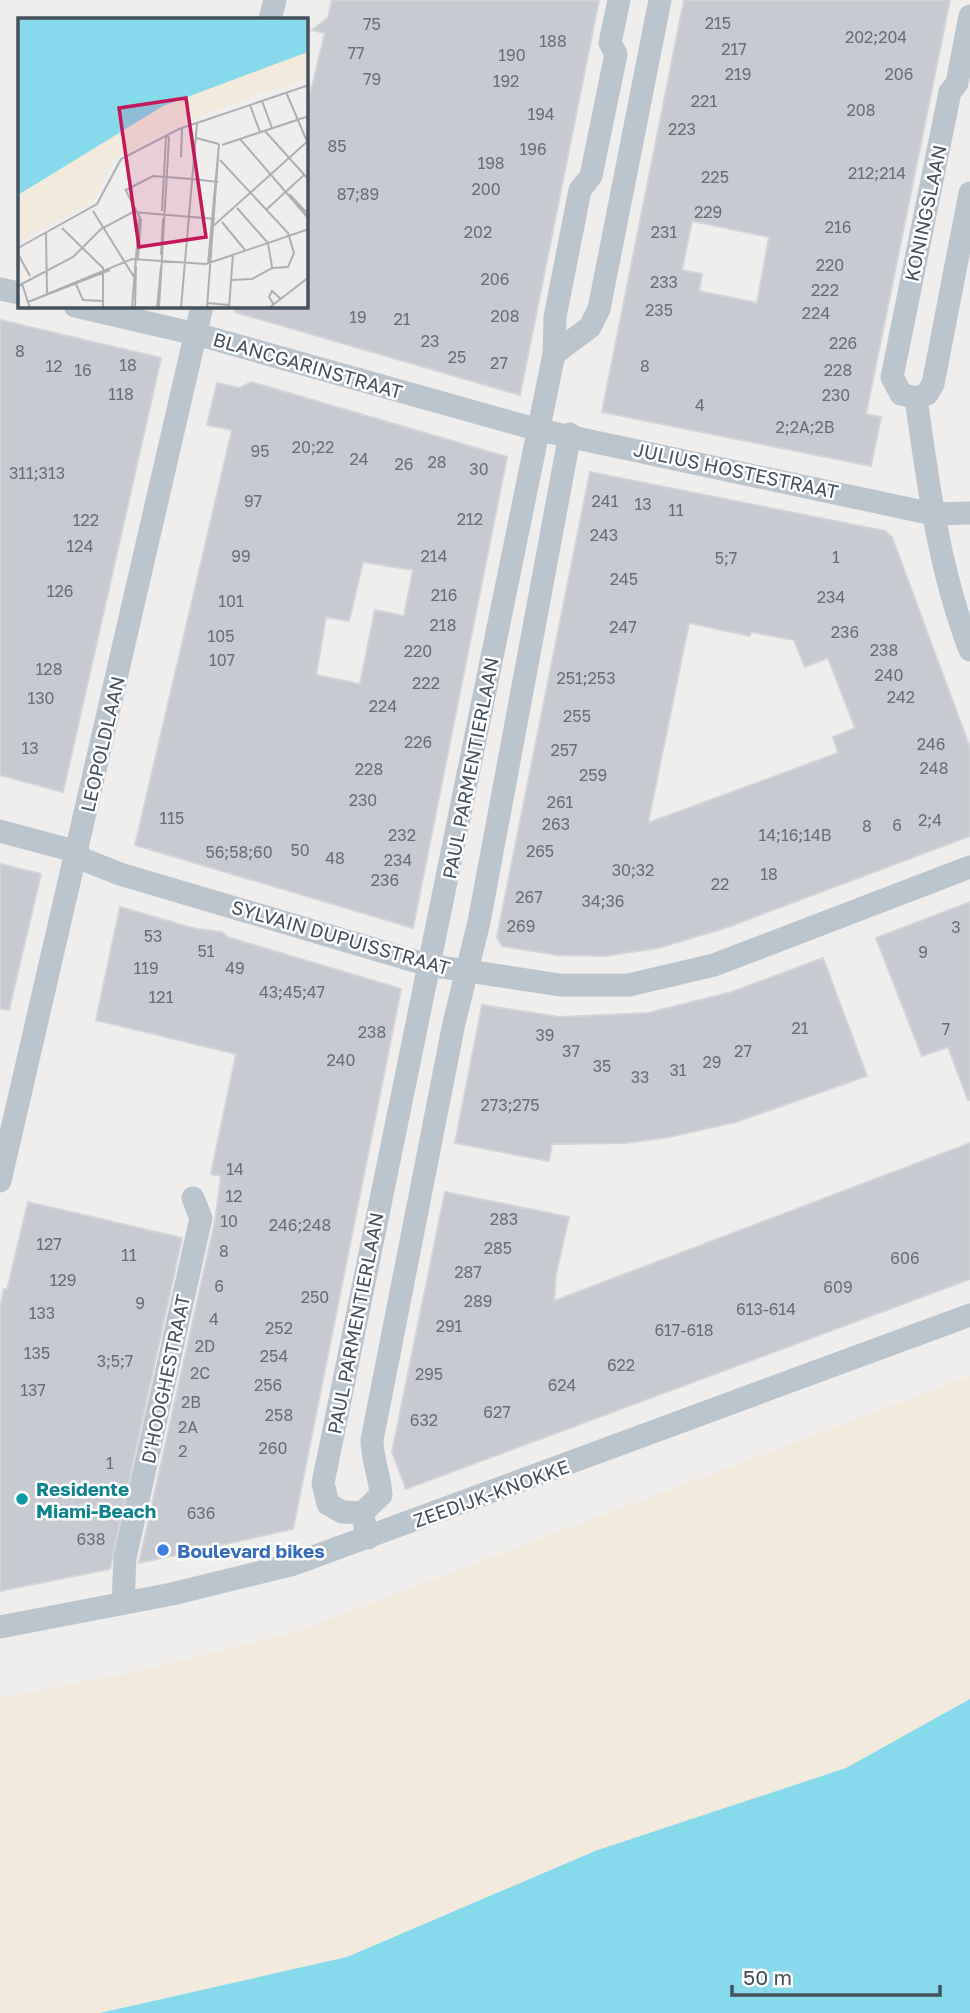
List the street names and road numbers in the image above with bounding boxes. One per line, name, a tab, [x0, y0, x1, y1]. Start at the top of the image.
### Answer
street label: KONINGSLAAN	[899, 143, 951, 283]
street label: BLANCGARINSTRAAT	[211, 327, 406, 403]
street label: JULIUS HOSTESTRAAT	[632, 437, 841, 503]
street label: PAUL PARMENTIERLAAN	[437, 655, 503, 881]
street label: LEOPOLDLAAN	[75, 674, 129, 814]
street label: SYLVAIN DUPUISSTRAAT	[229, 895, 453, 979]
street label: PAUL PARMENTIERLAAN	[322, 1210, 388, 1436]
street label: D'HOOGHESTRAAT	[136, 1292, 194, 1466]
street label: ZEEDIJK-KNOKKE	[410, 1454, 572, 1532]

